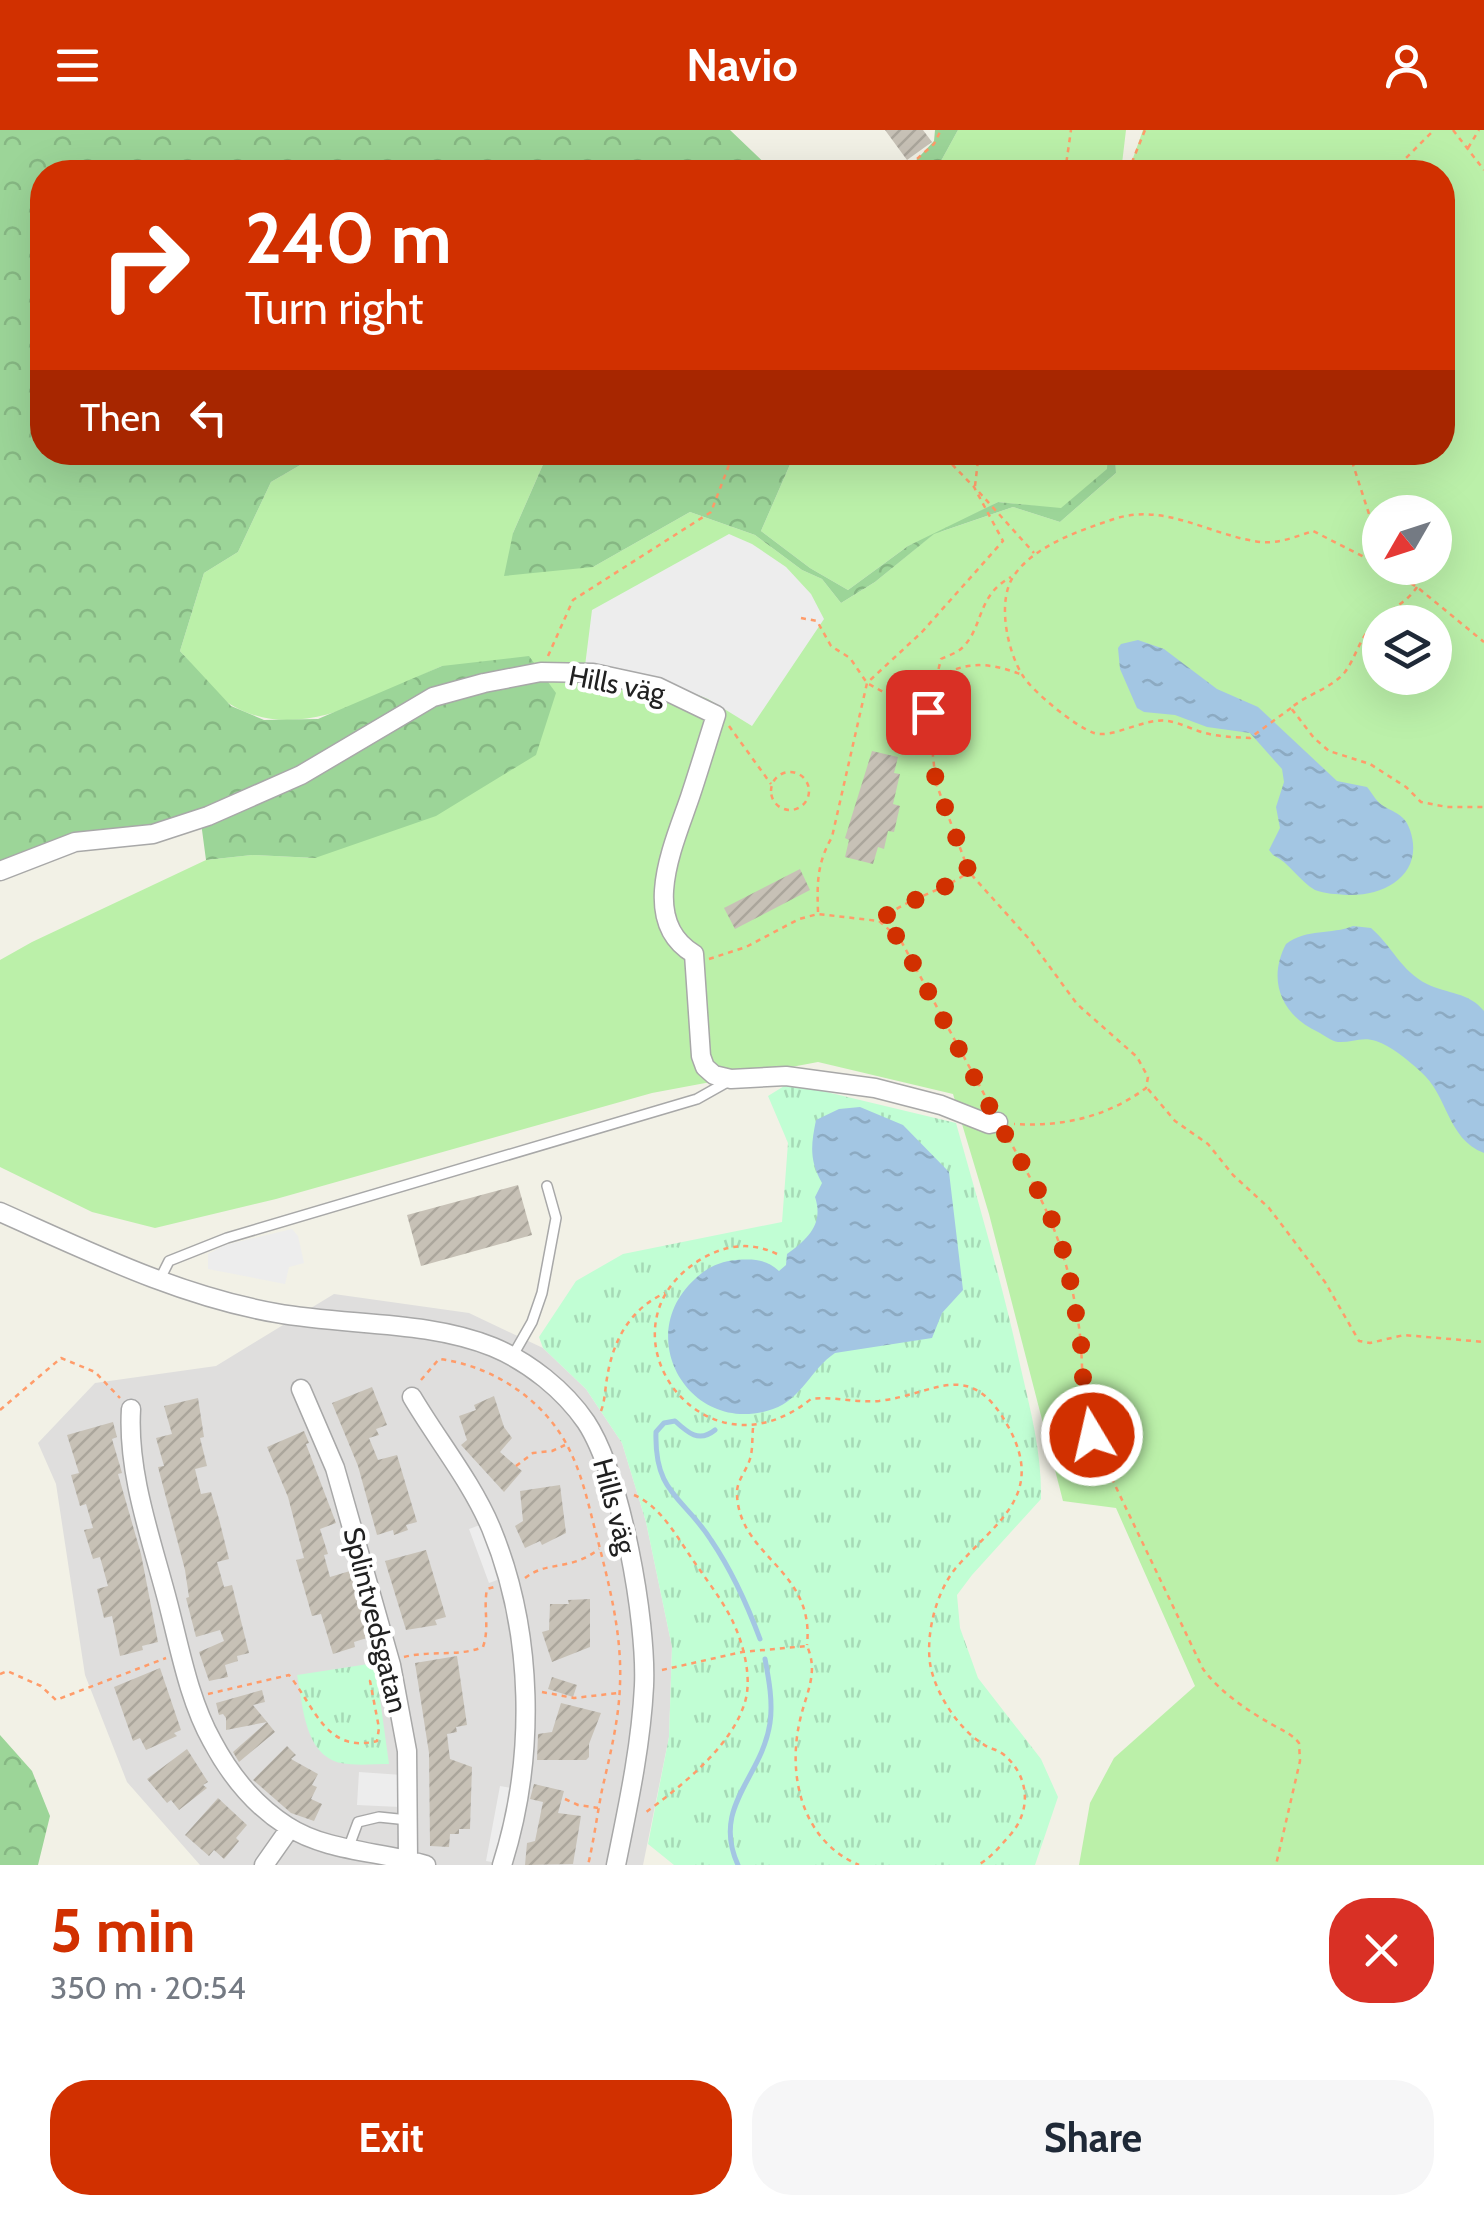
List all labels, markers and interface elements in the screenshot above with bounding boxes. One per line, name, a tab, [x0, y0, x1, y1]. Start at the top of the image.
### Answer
icon: menu	[50, 38, 105, 93]
text: Navio	[686, 38, 798, 92]
icon: person	[1379, 38, 1434, 93]
text: 240 m	[245, 195, 452, 281]
icon: right	[80, 200, 210, 330]
text: Turn right	[245, 281, 424, 335]
icon: left	[181, 390, 236, 445]
text: Then	[80, 394, 161, 441]
north arrow	[1362, 495, 1452, 585]
map controls	[1362, 495, 1452, 695]
button: layers	[1362, 605, 1452, 695]
street label: Hills väg	[566, 658, 669, 710]
pin	[886, 670, 971, 755]
icon: arrive	[901, 685, 956, 740]
position arrow	[1040, 1383, 1144, 1487]
street label: Hills väg	[586, 1454, 644, 1559]
street label: Splintvedsgatan	[337, 1524, 415, 1716]
text: 5 min	[50, 1894, 195, 1967]
button: close	[1329, 1898, 1434, 2003]
text: 350 m · 20:54	[50, 1968, 246, 2007]
button: Exit	[50, 2080, 732, 2195]
button: Share	[752, 2080, 1434, 2195]

